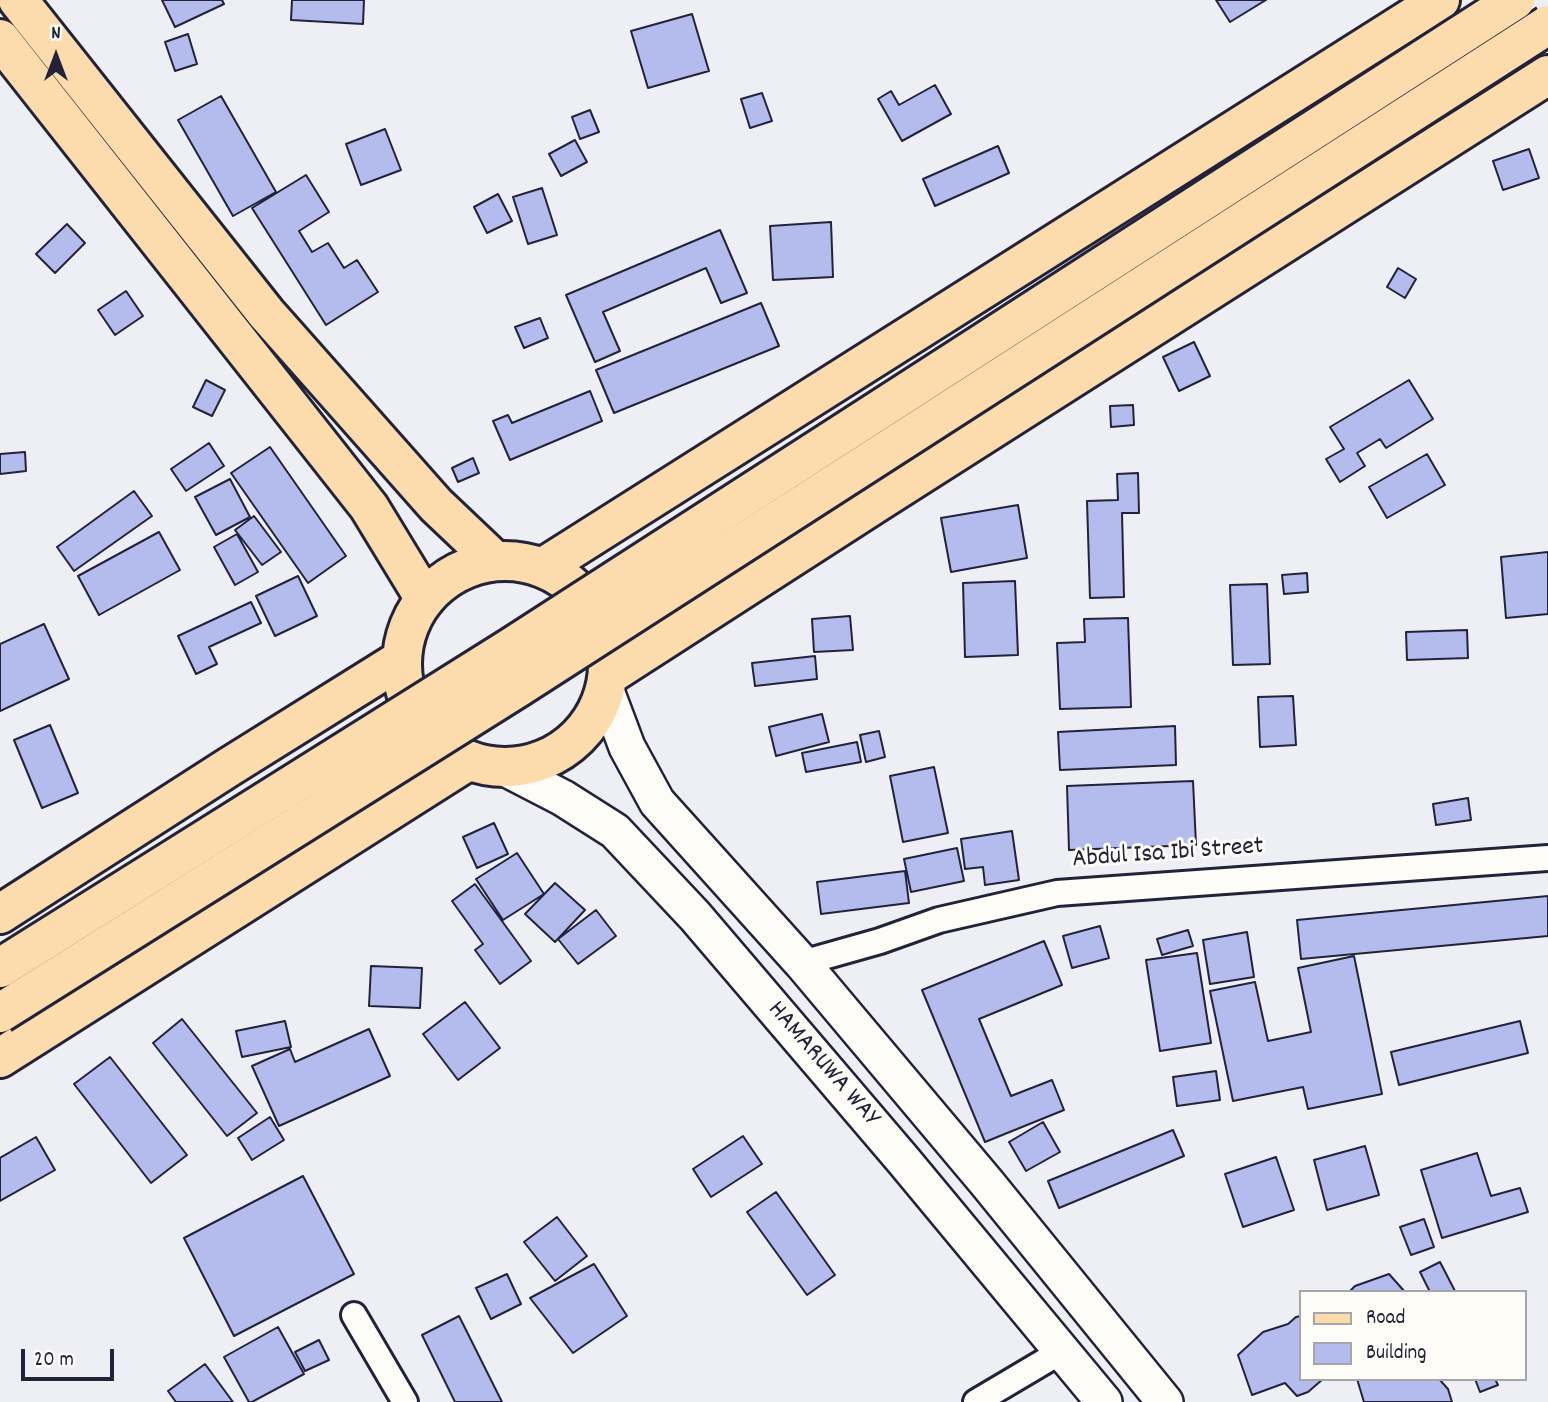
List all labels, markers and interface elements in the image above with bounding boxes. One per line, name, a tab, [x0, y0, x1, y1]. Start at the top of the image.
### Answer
north arrow	[21, 21, 91, 91]
text: N	[51, 21, 61, 48]
street label: Abdul Isa Ibi Street	[1071, 833, 1265, 877]
street label: HAMARUWA WAY	[759, 996, 885, 1134]
legend	[1300, 1290, 1527, 1381]
text: Road	[1366, 1304, 1405, 1334]
scale bar	[24, 1336, 117, 1380]
text: Building	[1366, 1339, 1426, 1369]
text: 20 m	[34, 1346, 74, 1376]

